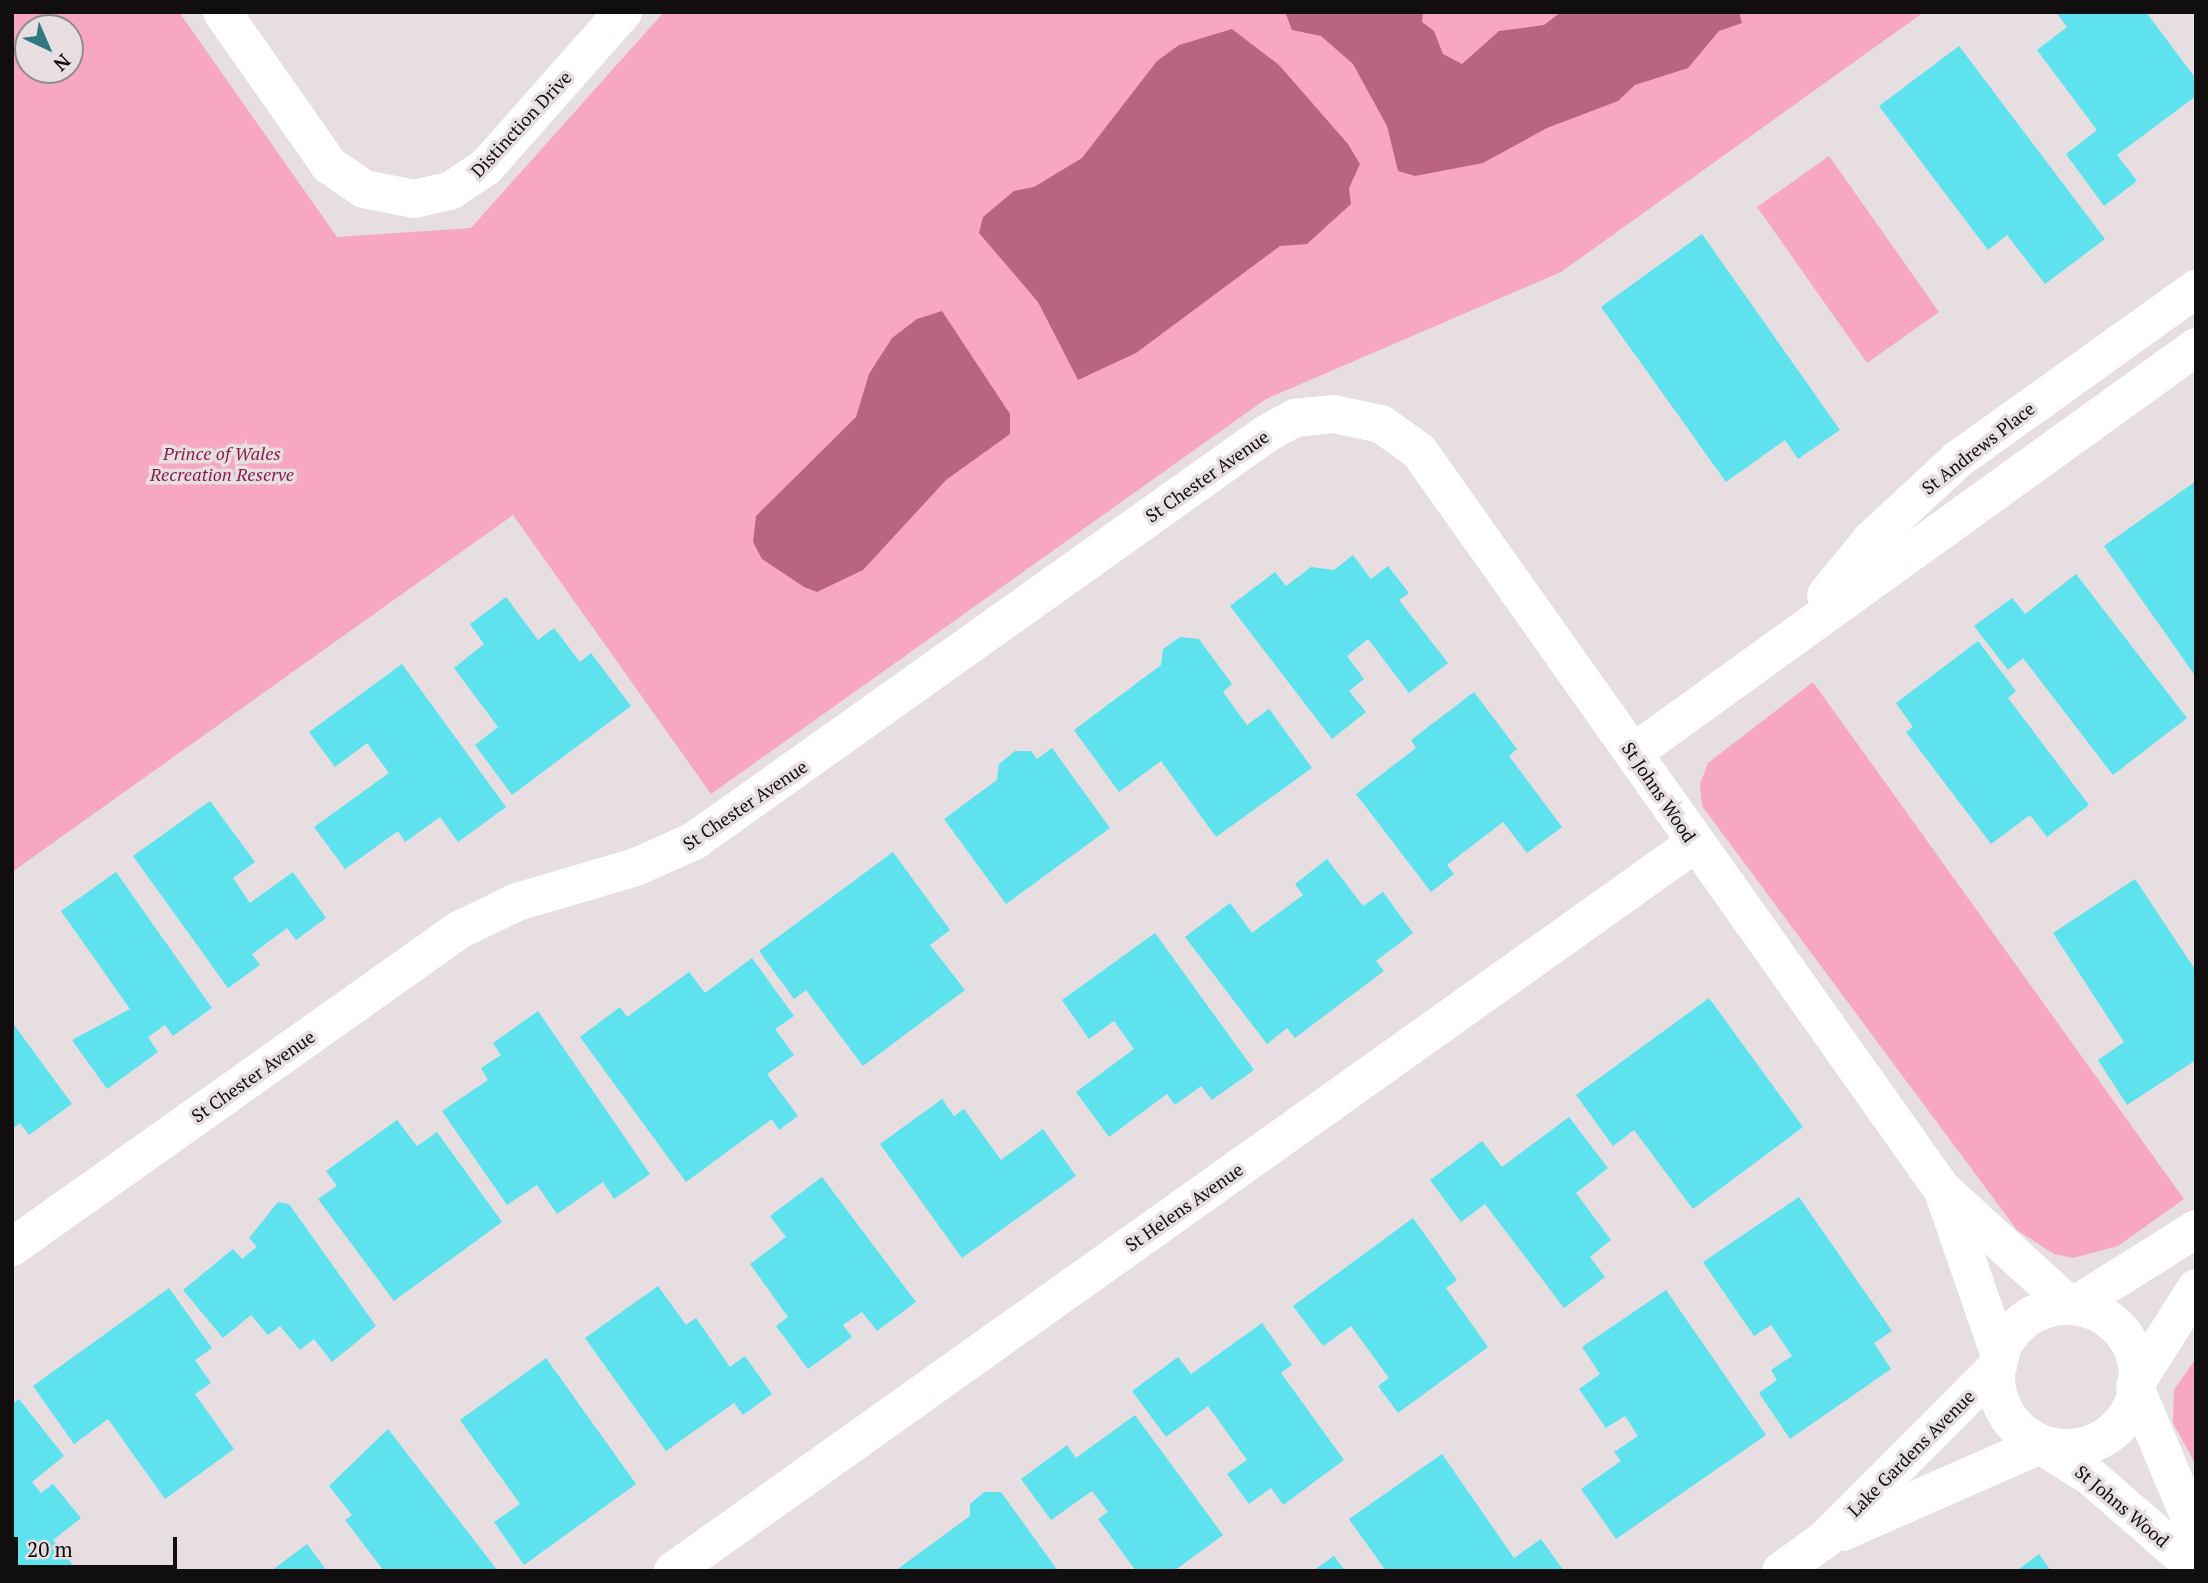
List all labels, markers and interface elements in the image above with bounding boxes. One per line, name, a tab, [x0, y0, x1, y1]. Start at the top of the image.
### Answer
north arrow	[14, 14, 84, 84]
text: N	[49, 49, 76, 77]
street label: Distinction Drive	[466, 66, 576, 182]
street label: St Andrews Place	[1917, 397, 2039, 499]
street label: St Chester Avenue	[1141, 425, 1273, 527]
park label: Prince of Wales Recreation Reserve	[150, 443, 294, 486]
street label: St Johns Wood	[1618, 738, 1700, 846]
street label: St Chester Avenue	[679, 755, 811, 855]
street label: St Chester Avenue	[187, 1025, 319, 1127]
street label: St Helens Avenue	[1121, 1158, 1247, 1256]
street label: Lake Gardens Avenue	[1843, 1385, 1979, 1521]
street label: St Johns Wood	[2071, 1461, 2173, 1551]
scale bar	[18, 1524, 180, 1568]
text: 20 m	[27, 1535, 73, 1563]

